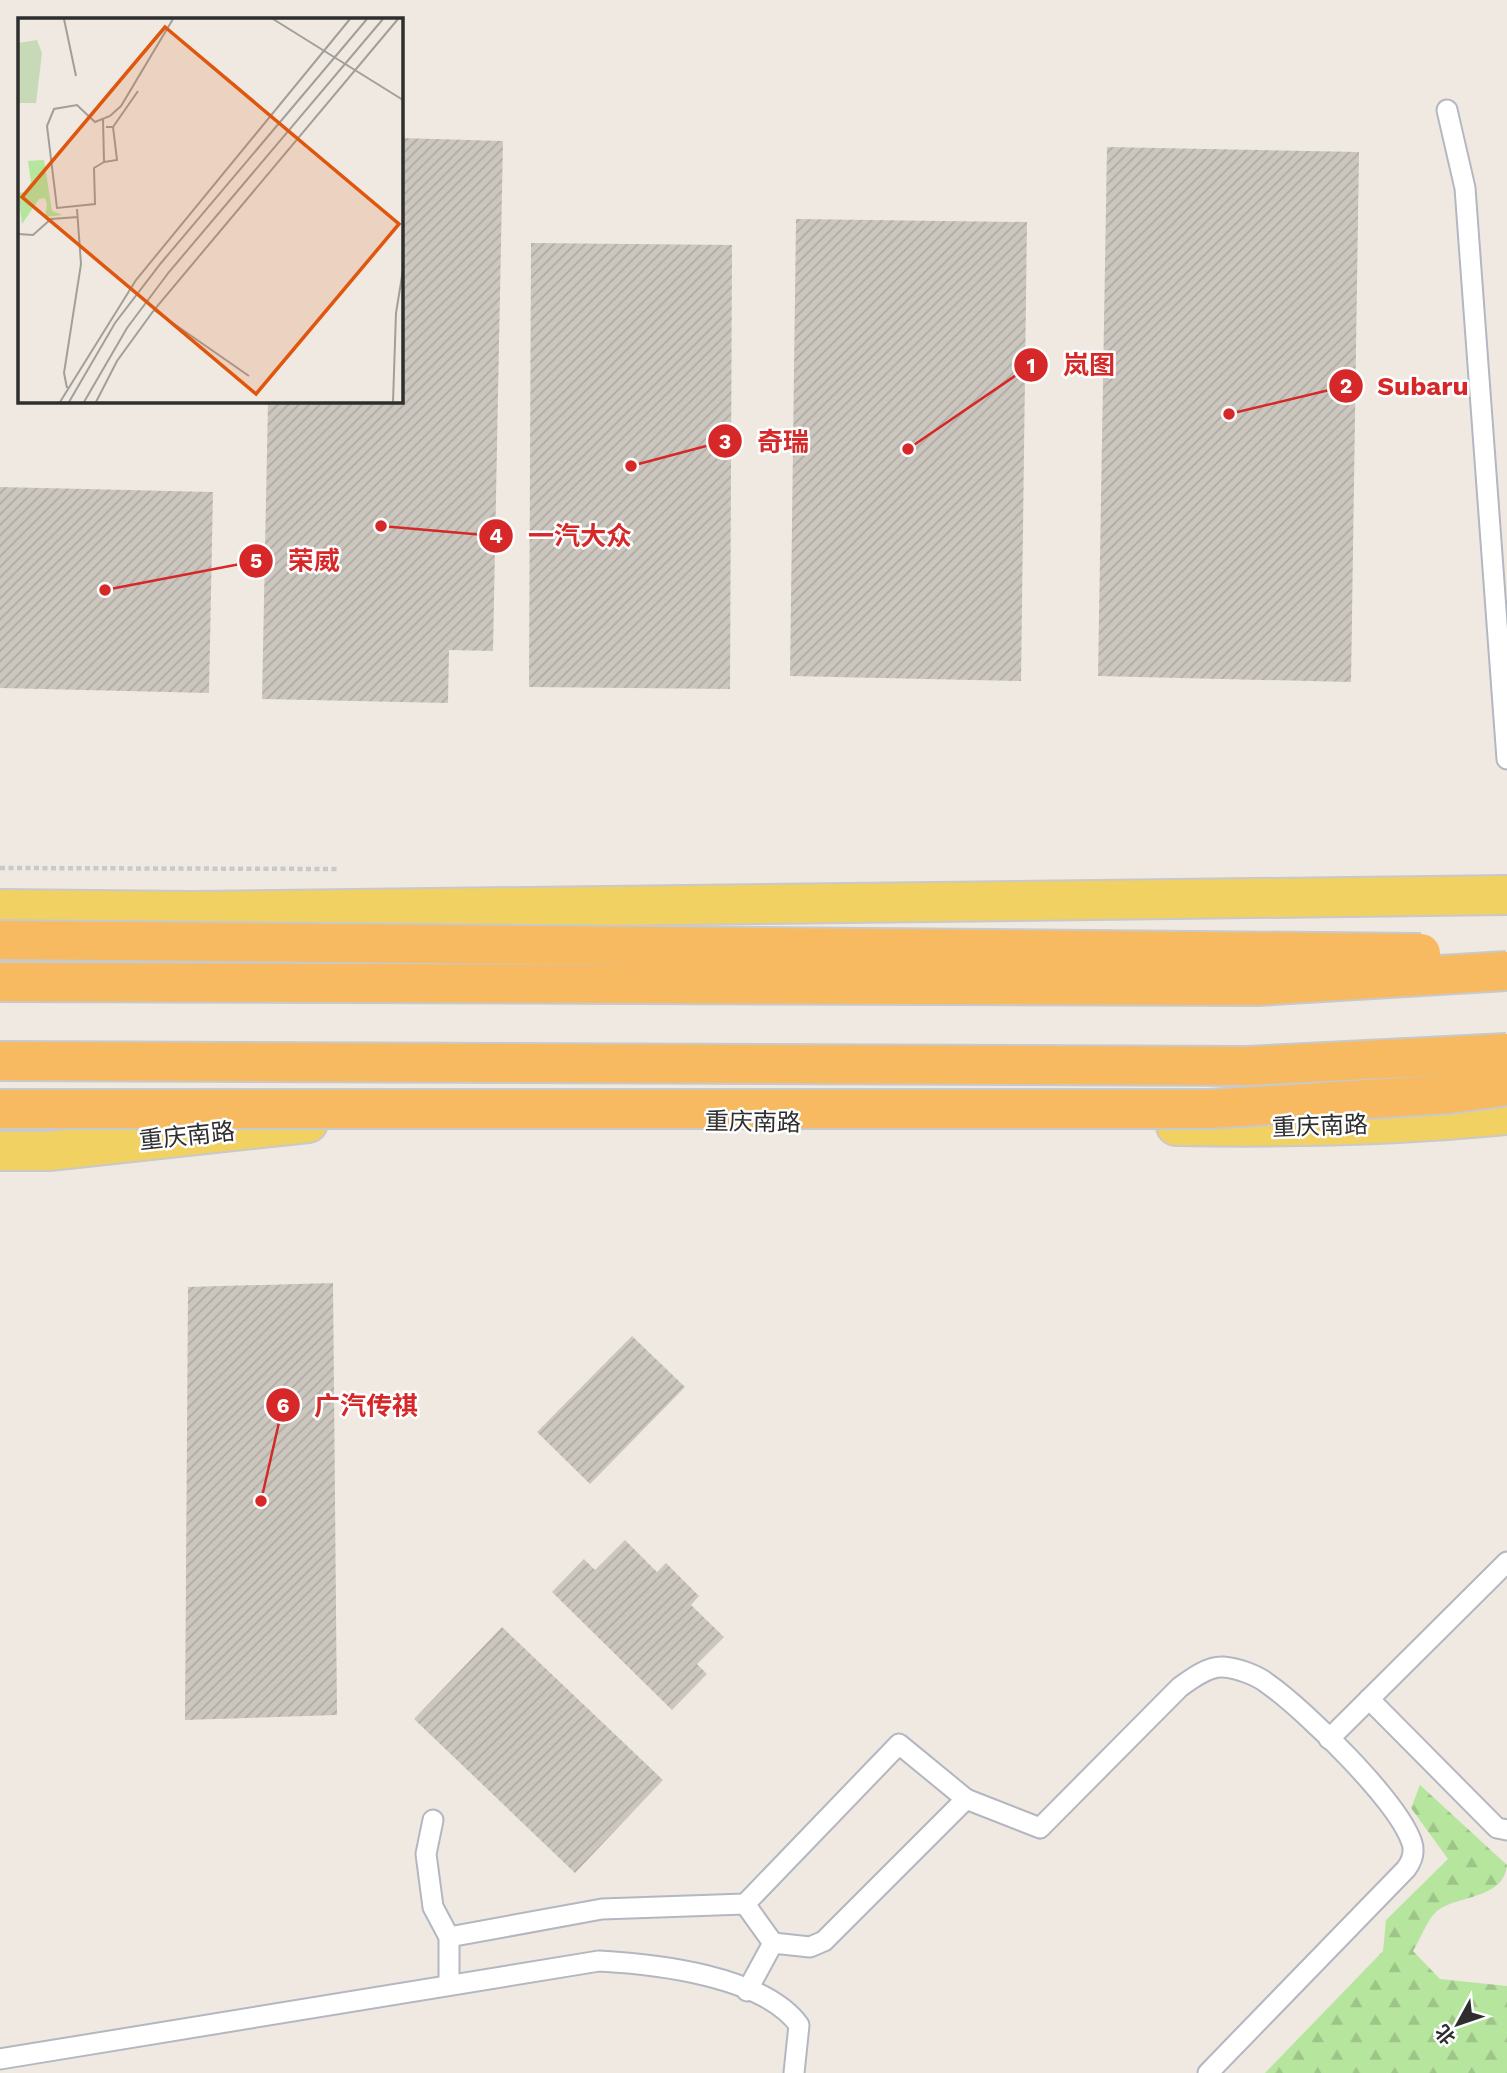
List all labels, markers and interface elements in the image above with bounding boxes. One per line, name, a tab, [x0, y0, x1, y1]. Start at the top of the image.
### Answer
inset map	[18, 18, 402, 402]
callout: 岚图	[1014, 342, 1129, 389]
text: 岚图	[1063, 350, 1115, 380]
text: 1	[1026, 353, 1036, 378]
callout: Subaru	[1329, 362, 1483, 409]
text: Subaru	[1377, 371, 1469, 401]
text: 2	[1340, 373, 1352, 398]
callout: 奇瑞	[708, 418, 823, 465]
text: 奇瑞	[757, 427, 809, 457]
text: 3	[719, 429, 731, 454]
callout: 一汽大众	[479, 513, 646, 560]
text: 一汽大众	[528, 521, 632, 551]
text: 4	[489, 523, 503, 548]
callout: 荣威	[239, 537, 354, 584]
text: 荣威	[288, 546, 340, 576]
text: 5	[250, 548, 262, 573]
street label: 重庆南路	[705, 1107, 801, 1137]
street label: 重庆南路	[1272, 1110, 1368, 1142]
street label: 重庆南路	[138, 1117, 236, 1155]
callout: 广汽传祺	[265, 1382, 432, 1429]
text: 广汽传祺	[314, 1391, 418, 1421]
text: 6	[277, 1393, 290, 1418]
north arrow	[1423, 1989, 1493, 2059]
text: 北	[1430, 2020, 1460, 2049]

